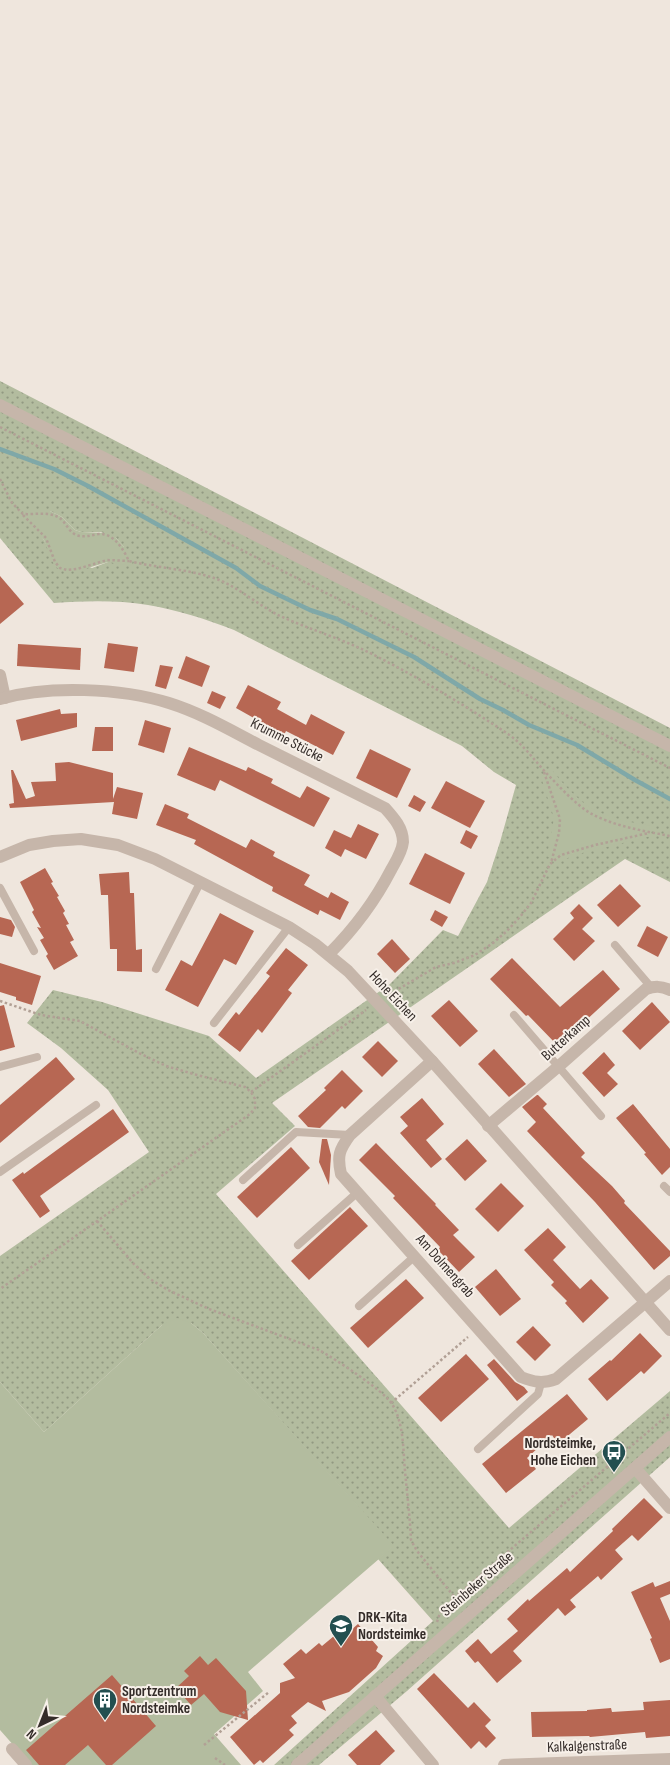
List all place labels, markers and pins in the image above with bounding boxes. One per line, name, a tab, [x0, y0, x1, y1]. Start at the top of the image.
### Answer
place label: Nordsteimke, Hohe Eichen	[524, 1434, 596, 1470]
bus stop icon: Nordsteimke, Hohe Eichen	[601, 1439, 627, 1473]
place label: DRK-Kita Nordsteimke	[358, 1608, 426, 1644]
school or university icon: DRK-Kita Nordsteimke	[328, 1613, 354, 1647]
place label: Sportzentrum Nordsteimke	[122, 1682, 197, 1718]
building icon: Sportzentrum Nordsteimke	[92, 1687, 118, 1721]

